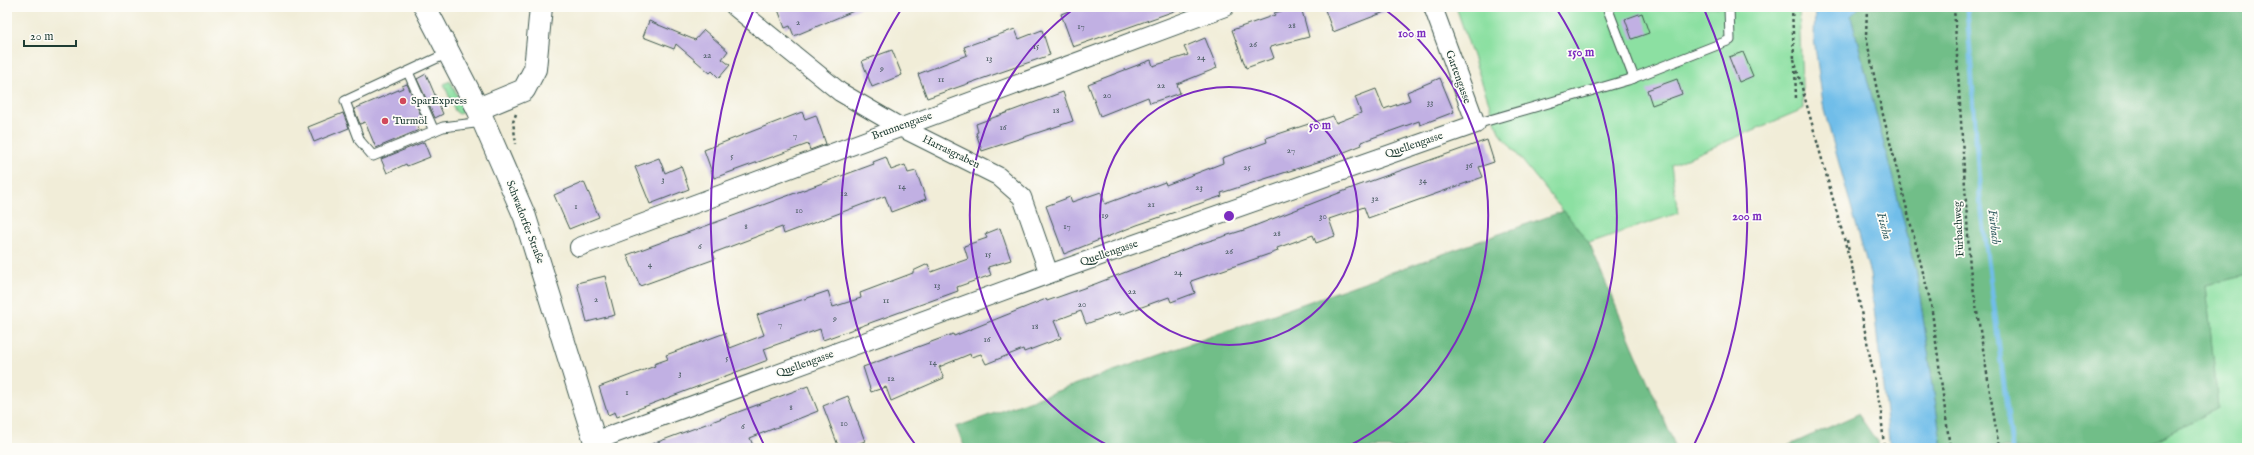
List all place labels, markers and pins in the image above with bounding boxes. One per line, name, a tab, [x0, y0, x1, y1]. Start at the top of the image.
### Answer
place label: SparExpress	[411, 94, 467, 108]
marker: SparExpress	[398, 96, 408, 106]
place label: Turmöl	[393, 114, 427, 128]
marker: Turmöl	[380, 116, 390, 126]
centre of rings	[1222, 209, 1236, 223]

